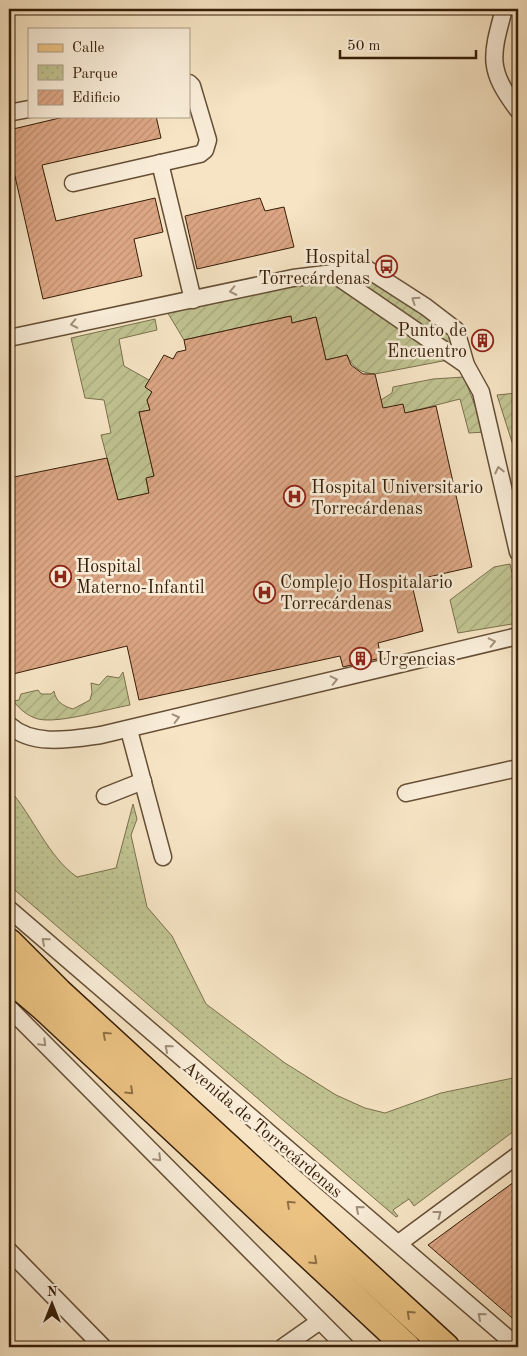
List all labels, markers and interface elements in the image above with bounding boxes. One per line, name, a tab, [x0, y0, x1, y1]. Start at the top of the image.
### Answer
legend	[28, 28, 190, 118]
scale bar	[340, 28, 476, 60]
text: 50 m	[347, 39, 381, 54]
text: Calle	[72, 41, 105, 56]
text: Parque	[72, 67, 118, 82]
text: Edificio	[72, 91, 120, 106]
place label: Hospital Torrecárdenas	[258, 249, 370, 288]
bus stop icon: Hospital Torrecárdenas	[374, 255, 398, 279]
one-way arrow	[228, 285, 237, 296]
one-way arrow	[412, 297, 421, 306]
one-way arrow	[69, 318, 78, 329]
place label: Punto de Encuentro	[387, 322, 467, 361]
building icon: Punto de Encuentro	[471, 328, 495, 352]
one-way arrow	[494, 466, 505, 474]
place label: Hospital Universitario Torrecárdenas	[311, 479, 483, 518]
hospital icon: Hospital Universitario Torrecárdenas	[283, 485, 307, 509]
place label: Hospital Materno-Infantil	[76, 558, 205, 597]
hospital icon: Hospital Materno-Infantil	[48, 564, 72, 588]
place label: Complejo Hospitalario Torrecárdenas	[280, 574, 453, 613]
hospital icon: Complejo Hospitalario Torrecárdenas	[252, 580, 276, 604]
one-way arrow	[488, 637, 497, 648]
building icon: Urgencias	[349, 647, 373, 671]
place label: Urgencias	[377, 651, 456, 669]
one-way arrow	[330, 675, 339, 686]
one-way arrow	[172, 713, 181, 724]
one-way arrow	[42, 937, 51, 946]
one-way arrow	[103, 1032, 112, 1041]
one-way arrow	[37, 1037, 46, 1046]
one-way arrow	[164, 1044, 173, 1053]
street label: Avenida de Torrecárdenas	[179, 1058, 346, 1202]
one-way arrow	[125, 1085, 134, 1094]
one-way arrow	[152, 1152, 161, 1161]
one-way arrow	[287, 1201, 296, 1210]
one-way arrow	[355, 1206, 364, 1215]
one-way arrow	[432, 1212, 441, 1220]
one-way arrow	[308, 1255, 317, 1264]
north arrow	[28, 1278, 78, 1328]
text: N	[47, 1285, 58, 1299]
one-way arrow	[406, 1311, 415, 1320]
one-way arrow	[478, 1313, 487, 1322]

